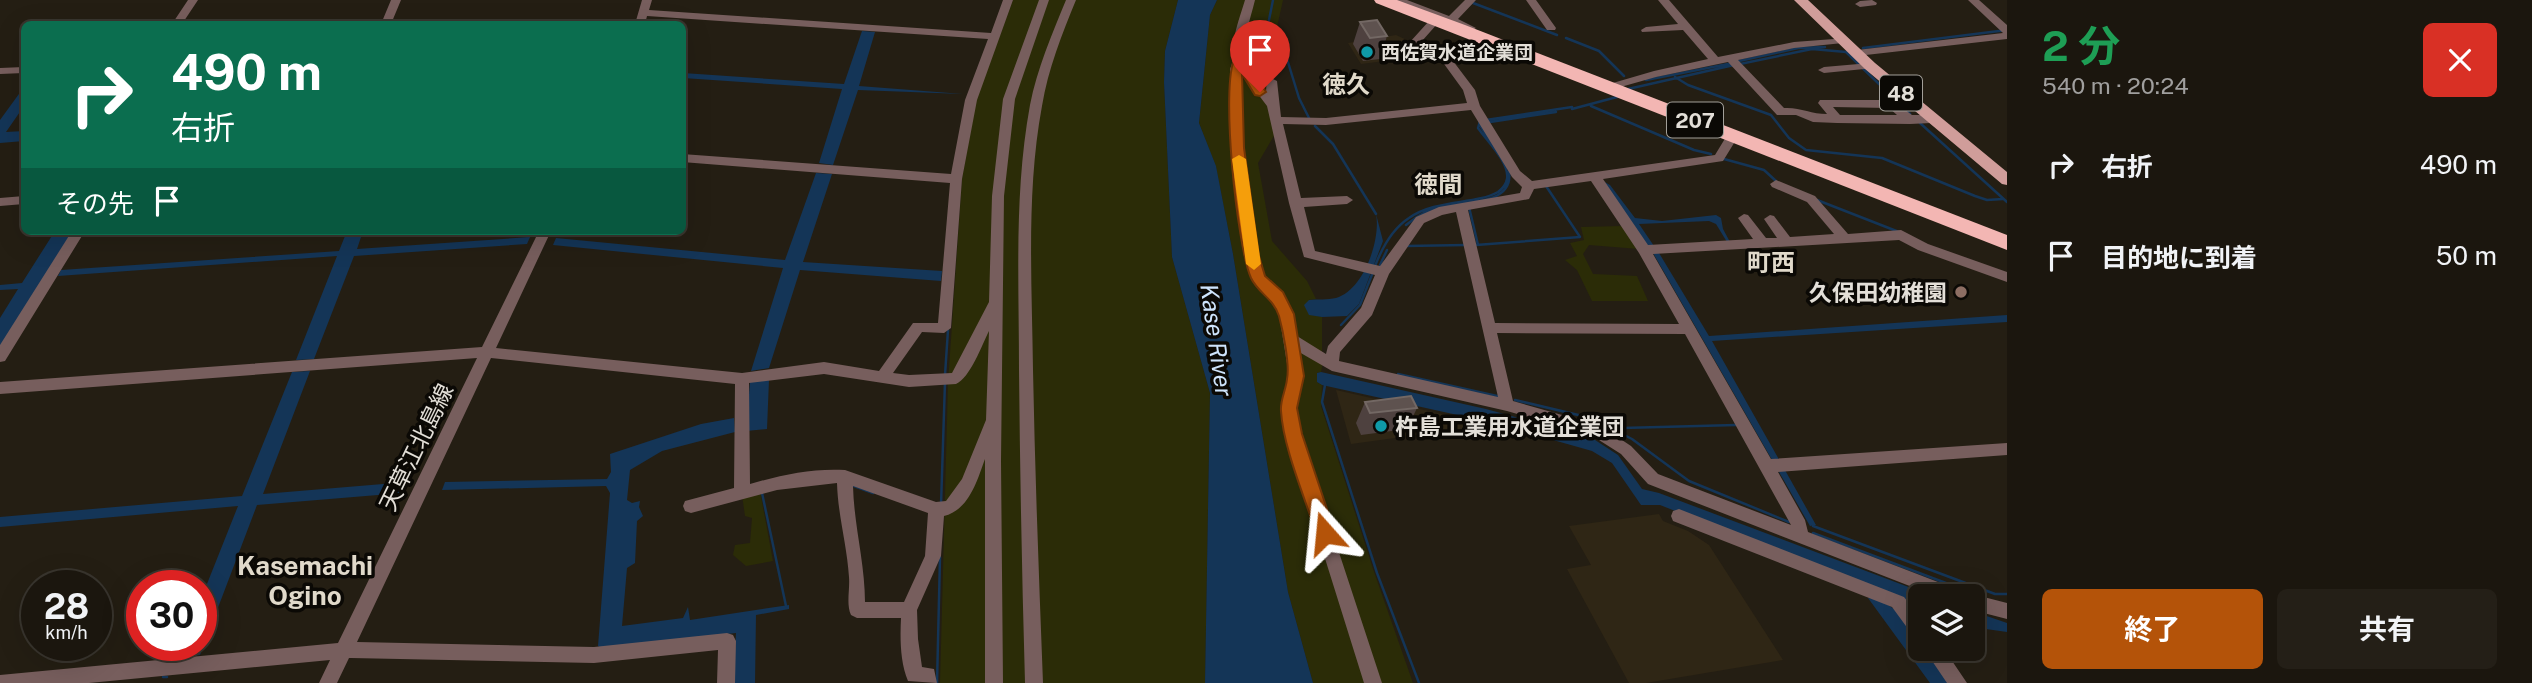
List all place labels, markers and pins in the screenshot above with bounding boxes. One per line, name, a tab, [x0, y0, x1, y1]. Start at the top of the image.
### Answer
pin	[1230, 20, 1290, 92]
place label: 西佐賀水道企業団	[1381, 41, 1533, 63]
marker: 西佐賀水道企業団	[1359, 44, 1375, 60]
place label: 久保田幼稚園	[1809, 279, 1947, 306]
marker: 久保田幼稚園	[1953, 284, 1969, 300]
place label: 杵島工業用水道企業団	[1395, 413, 1625, 440]
marker: 杵島工業用水道企業団	[1373, 418, 1389, 434]

